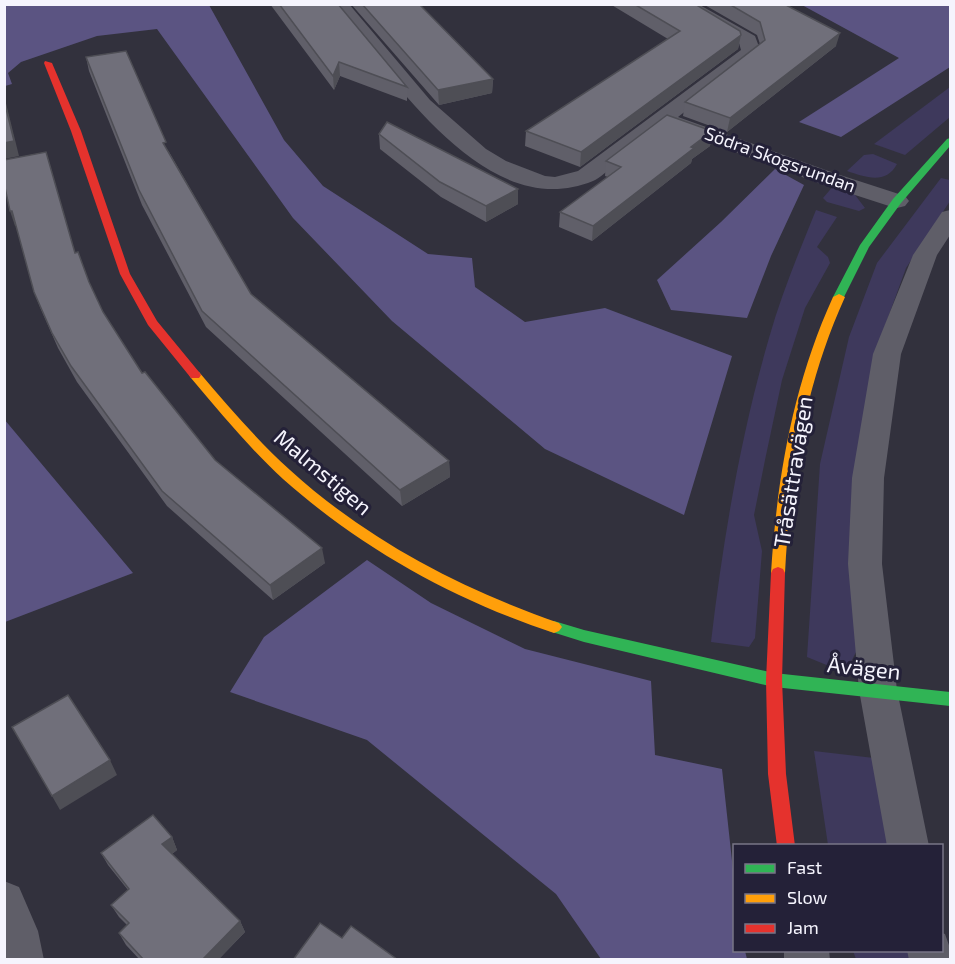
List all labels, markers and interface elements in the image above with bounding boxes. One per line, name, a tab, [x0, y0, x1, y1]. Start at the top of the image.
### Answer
street label: Södra Skogsrundan	[702, 122, 859, 197]
street label: Tråsättravägen	[767, 394, 817, 549]
street label: Malmstigen	[270, 423, 378, 519]
street label: Åvägen	[826, 650, 902, 684]
legend	[733, 844, 943, 952]
text: Fast	[787, 856, 822, 878]
text: Slow	[787, 886, 828, 908]
text: Jam	[787, 916, 819, 938]

